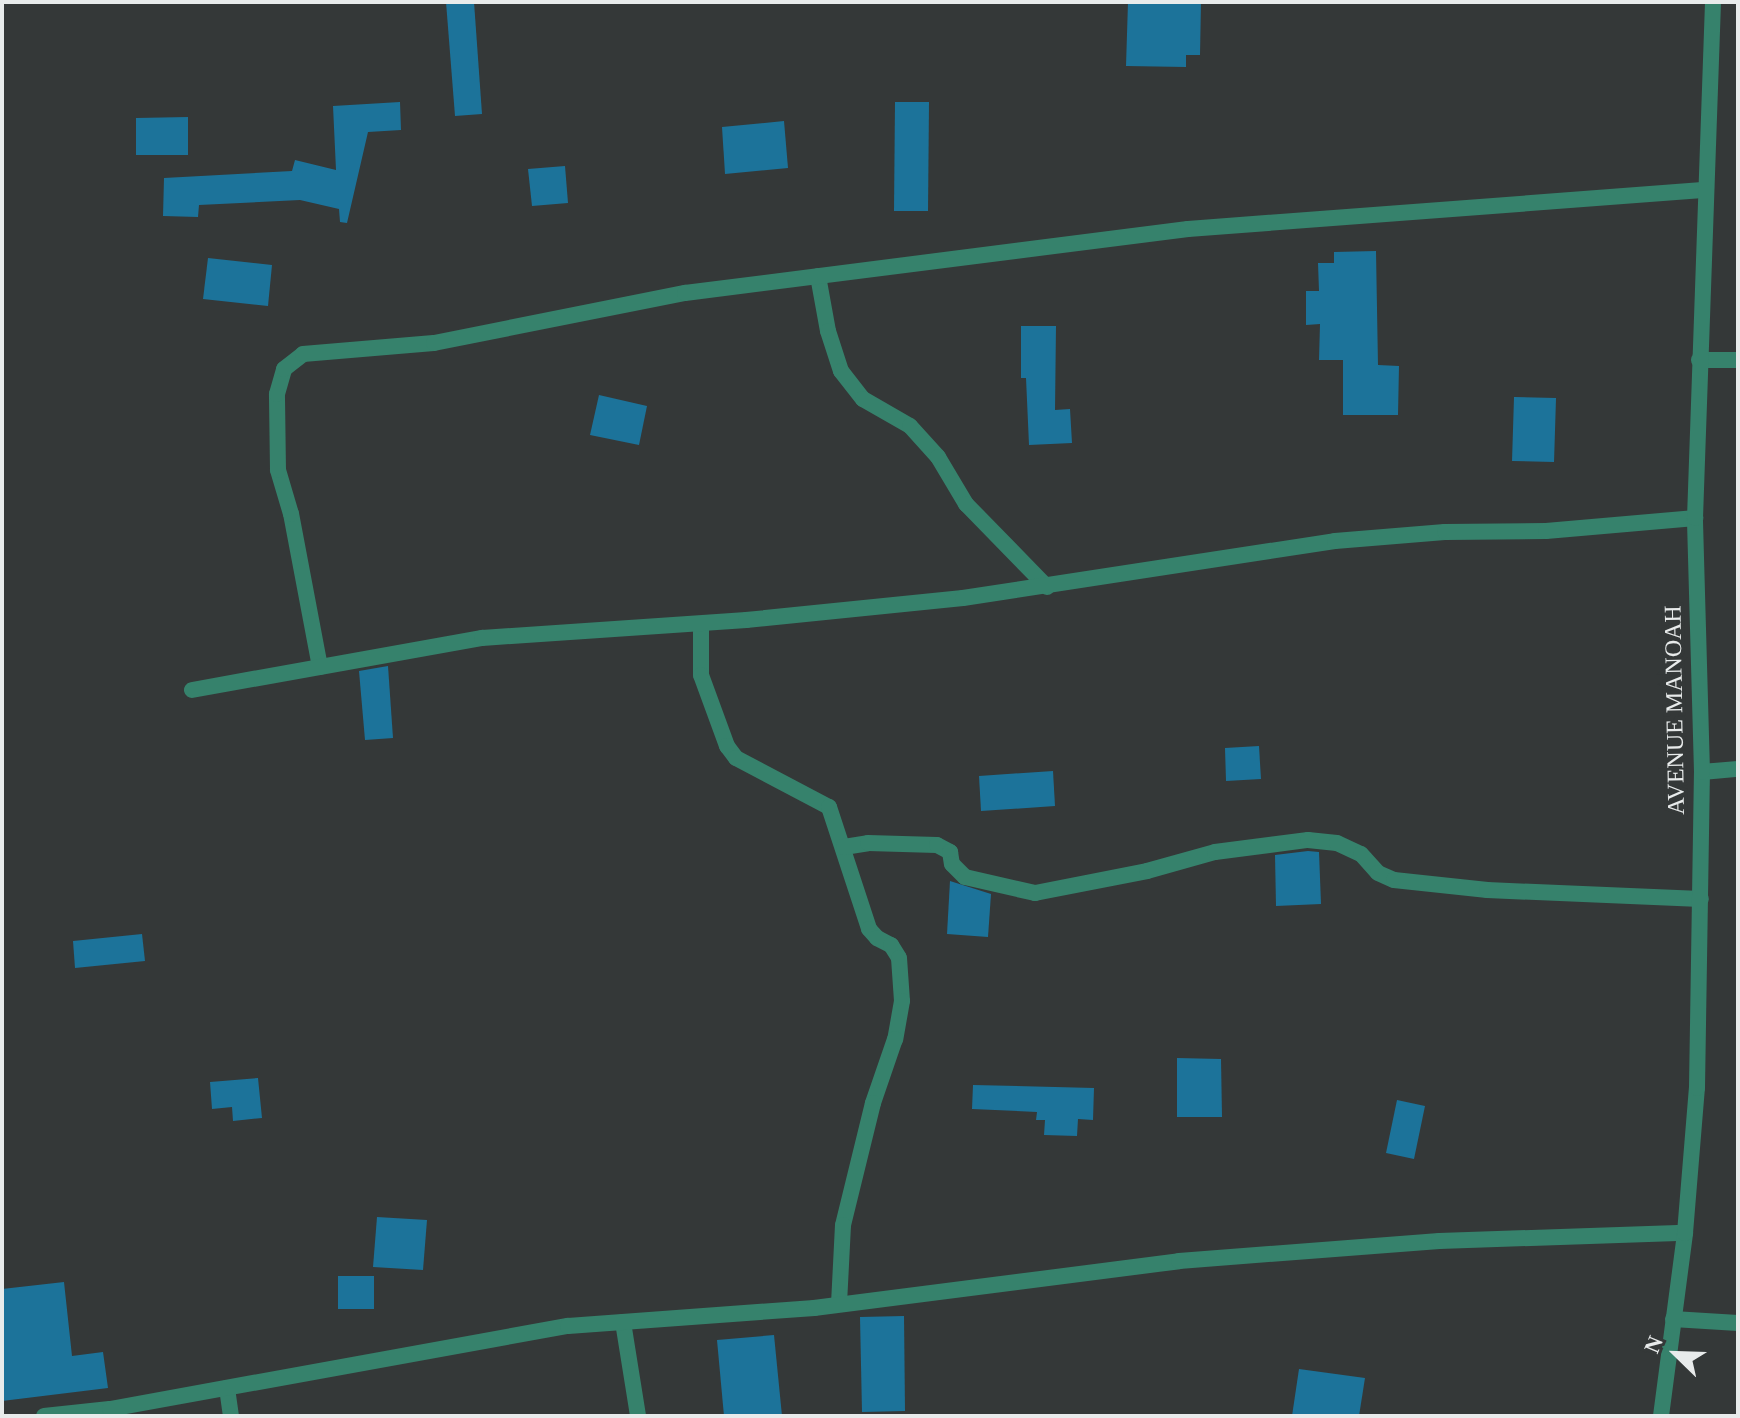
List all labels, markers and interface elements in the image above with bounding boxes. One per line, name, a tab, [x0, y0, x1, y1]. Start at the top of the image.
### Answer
street label: AVENUE MANOAH	[1659, 605, 1691, 815]
north arrow	[1636, 1314, 1716, 1394]
text: N	[1639, 1332, 1668, 1357]

